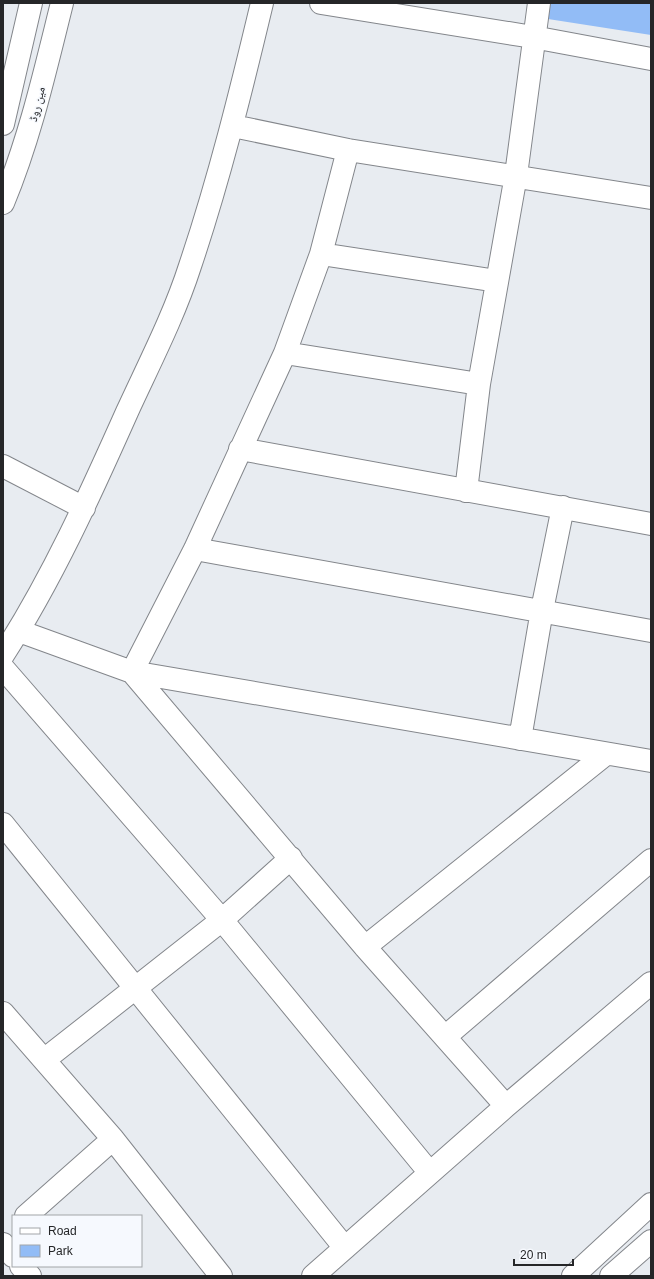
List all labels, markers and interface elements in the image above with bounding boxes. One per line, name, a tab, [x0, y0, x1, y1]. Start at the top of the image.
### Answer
street label: مین روڈ	[26, 85, 48, 123]
legend	[12, 1215, 142, 1267]
text: Road	[48, 1224, 77, 1238]
scale bar	[514, 1241, 573, 1267]
text: Park	[48, 1244, 74, 1258]
text: 20 m	[520, 1248, 547, 1262]

